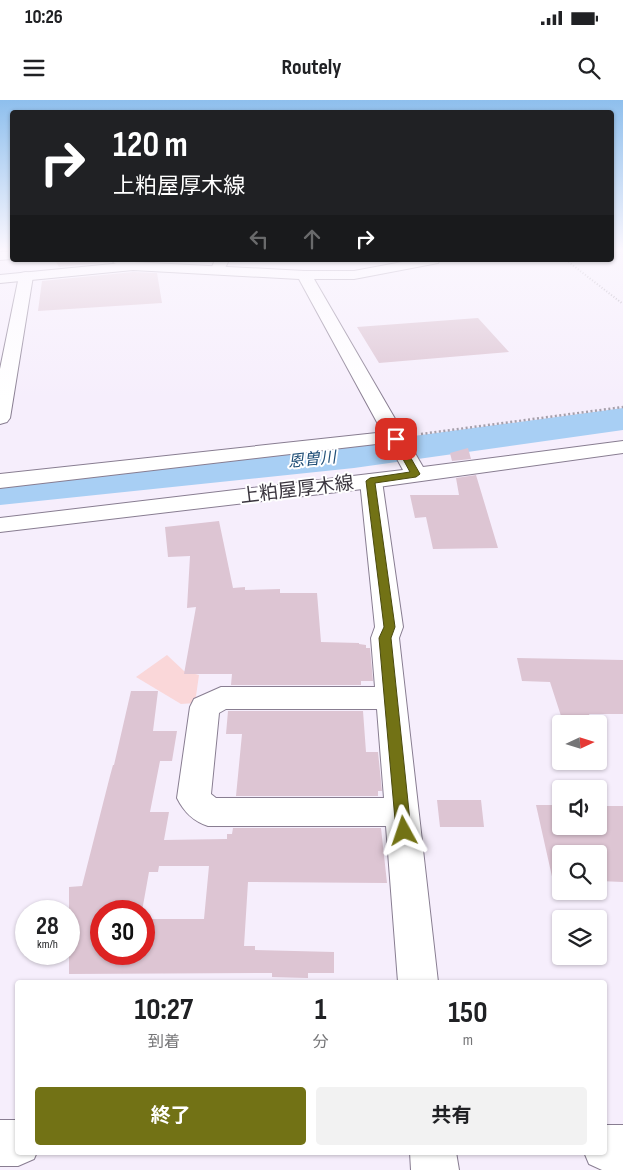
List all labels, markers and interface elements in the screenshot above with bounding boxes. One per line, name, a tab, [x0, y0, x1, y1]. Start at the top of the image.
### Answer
text: 10:26	[25, 6, 63, 29]
icon: menu	[20, 54, 48, 82]
text: Routely	[282, 54, 341, 81]
icon: search	[575, 54, 603, 82]
text: 120 m	[113, 124, 188, 167]
icon: right	[30, 130, 95, 195]
text: 上粕屋厚木線	[113, 173, 245, 200]
icon: left	[245, 225, 273, 253]
icon: ahead	[298, 225, 326, 253]
icon: right	[351, 225, 379, 253]
pin	[375, 418, 417, 460]
icon: arrive	[382, 425, 410, 453]
water label: 恩曽川	[287, 448, 339, 472]
street label: 上粕屋厚木線	[239, 472, 355, 508]
north arrow	[552, 715, 608, 770]
map controls	[552, 715, 607, 965]
button: sound	[552, 780, 607, 835]
position arrow	[377, 804, 429, 856]
button: search	[552, 845, 607, 900]
speed limit sign: 30	[90, 900, 155, 965]
button: layers	[552, 910, 607, 965]
text: 28	[36, 911, 59, 942]
text: km/h	[37, 937, 58, 952]
text: 10:27	[135, 992, 193, 1028]
text: 1	[315, 992, 327, 1028]
text: 150	[448, 995, 487, 1031]
text: m	[463, 1031, 473, 1050]
text: 到着	[148, 1033, 180, 1052]
text: 分	[313, 1033, 329, 1052]
button: 終了	[35, 1087, 306, 1145]
button: 共有	[316, 1087, 587, 1145]

